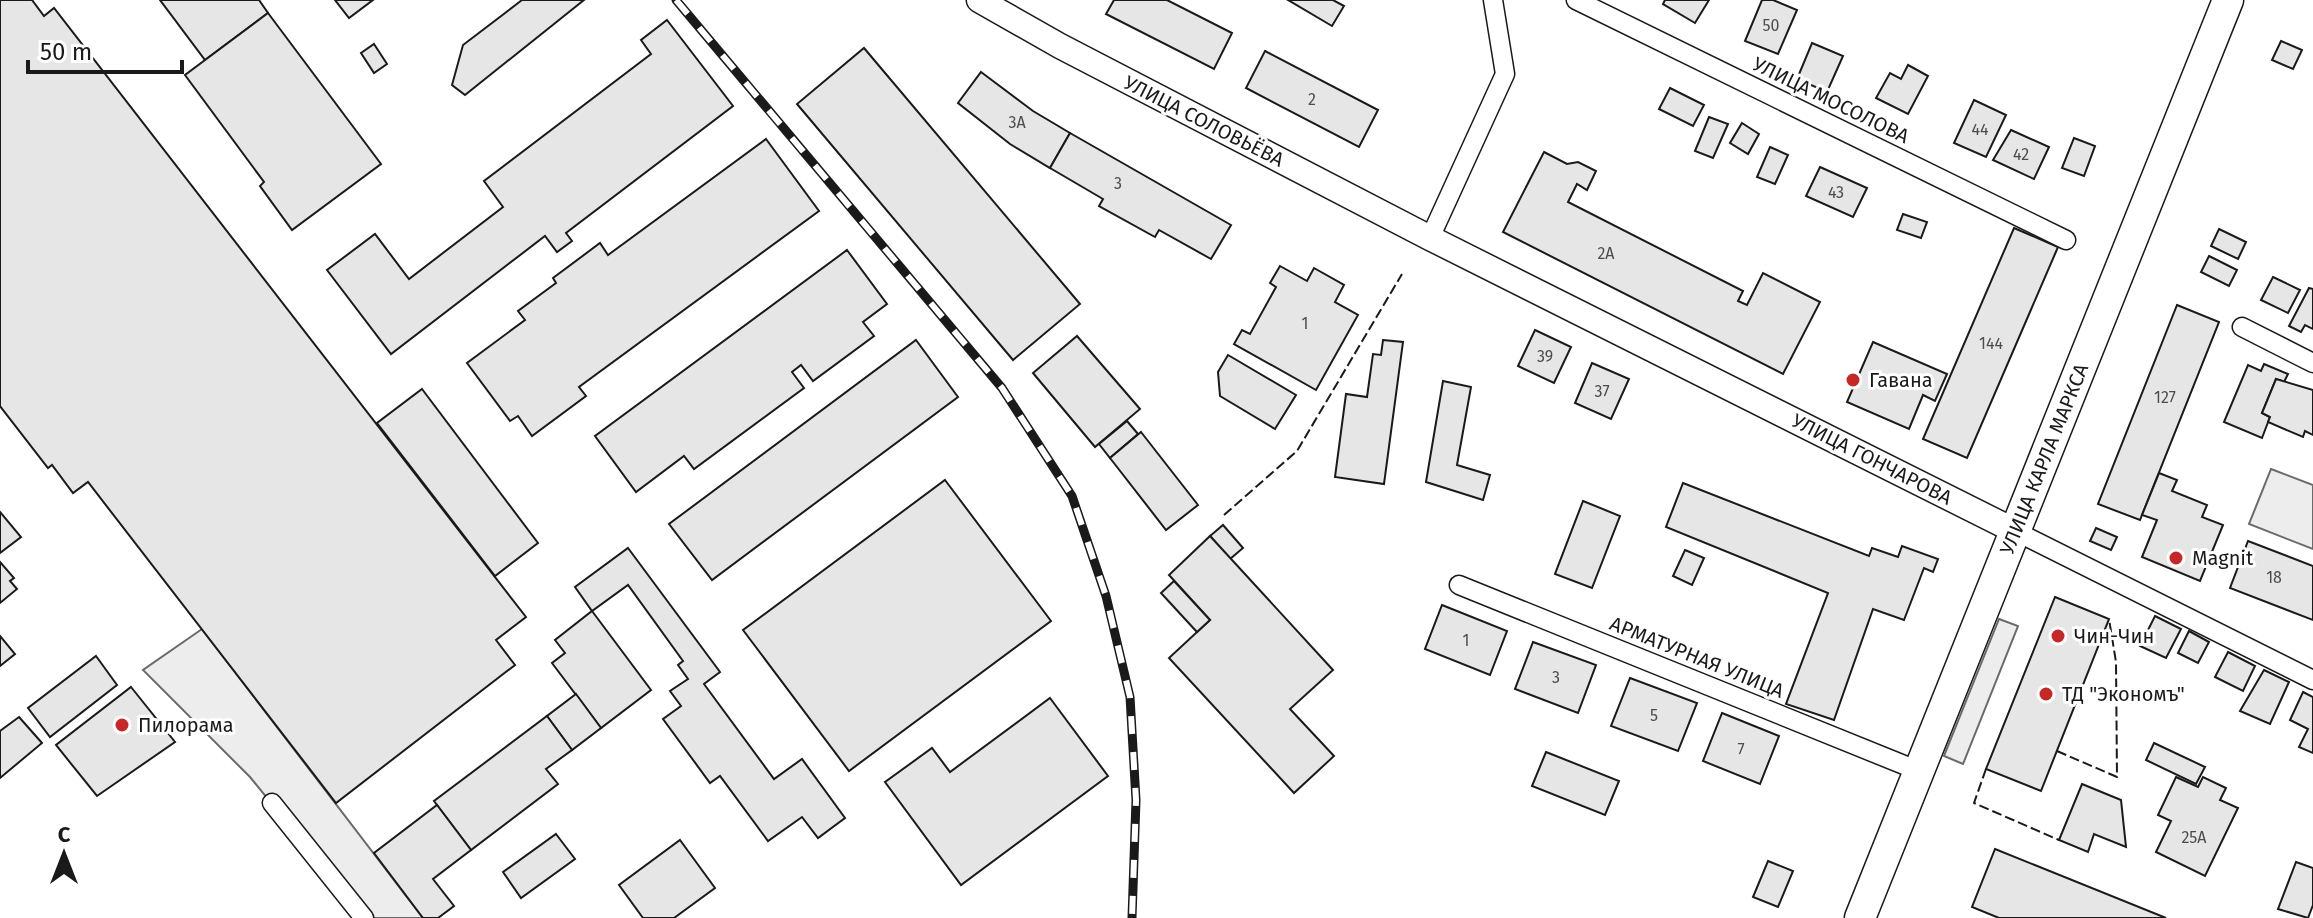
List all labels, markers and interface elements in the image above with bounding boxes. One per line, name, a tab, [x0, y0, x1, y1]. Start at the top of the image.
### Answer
house number: 50	[1763, 16, 1780, 35]
scale bar	[28, 24, 182, 74]
text: 50 m	[40, 38, 92, 66]
street label: УЛИЦА МОСОЛОВА	[1749, 52, 1914, 149]
street label: УЛИЦА СОЛОВЬЁВА	[1120, 70, 1288, 172]
house number: 2	[1308, 90, 1316, 109]
house number: 3А	[1008, 113, 1026, 132]
house number: 44	[1971, 120, 1989, 139]
house number: 42	[2013, 145, 2029, 164]
house number: 3	[1114, 174, 1122, 193]
house number: 43	[1828, 183, 1844, 202]
house number: 2А	[1597, 244, 1615, 263]
house number: 1	[1302, 314, 1308, 333]
house number: 144	[1979, 334, 2003, 353]
house number: 39	[1537, 347, 1553, 366]
street label: УЛИЦА КАРЛА МАРКСА	[1995, 360, 2093, 558]
place label: Гавана	[1869, 368, 1933, 392]
marker: Гавана	[1844, 371, 1862, 389]
house number: 37	[1594, 382, 1610, 401]
house number: 127	[2154, 388, 2176, 407]
street label: УЛИЦА ГОНЧАРОВА	[1788, 408, 1956, 510]
place label: Magnit	[2192, 546, 2254, 570]
marker: Magnit	[2167, 549, 2185, 567]
house number: 18	[2266, 568, 2282, 587]
street label: АРМАТУРНАЯ УЛИЦА	[1606, 611, 1788, 703]
place label: Чин-Чин	[2074, 624, 2154, 648]
marker: Чин-Чин	[2049, 627, 2067, 645]
house number: 1	[1463, 631, 1469, 650]
house number: 3	[1552, 668, 1560, 687]
place label: ТД "Экономъ"	[2062, 682, 2185, 706]
marker: ТД "Экономъ"	[2037, 685, 2055, 703]
house number: 5	[1650, 706, 1658, 725]
place label: Пилорама	[138, 713, 234, 737]
marker: Пилорама	[113, 716, 131, 734]
house number: 7	[1737, 740, 1745, 759]
north arrow	[24, 814, 104, 894]
text: С	[58, 821, 71, 848]
house number: 25А	[2181, 828, 2207, 847]

